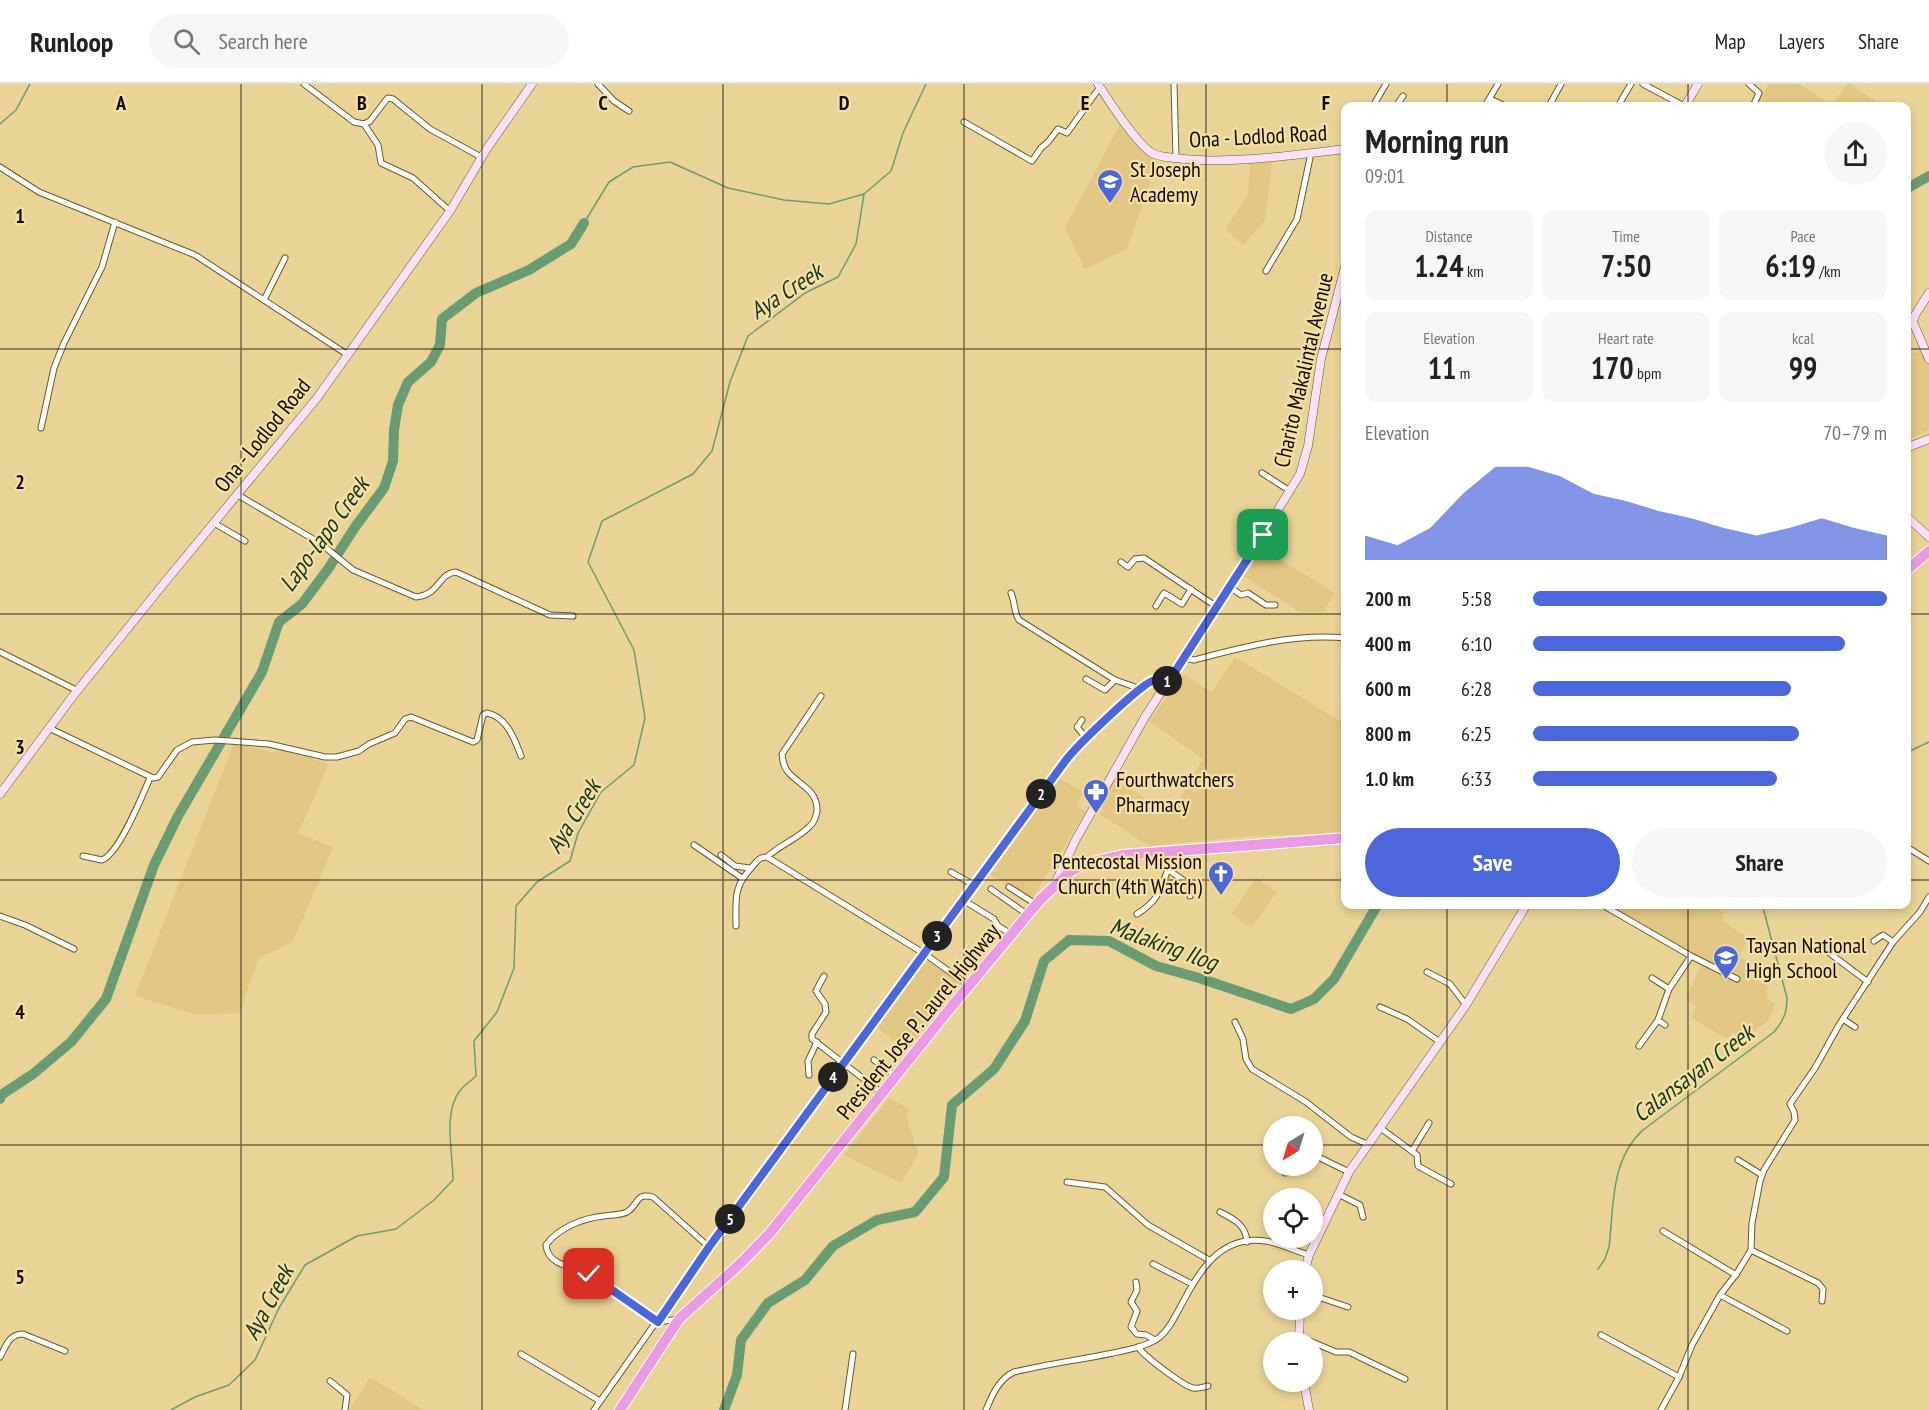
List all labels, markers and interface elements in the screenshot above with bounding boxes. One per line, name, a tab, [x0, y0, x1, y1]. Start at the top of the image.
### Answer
search box	[149, 14, 569, 68]
text: Runloop	[30, 23, 113, 60]
icon: search	[170, 25, 203, 58]
text: Search here	[218, 27, 308, 55]
text: Map	[1715, 28, 1746, 55]
text: Layers	[1779, 28, 1825, 55]
text: Share	[1858, 28, 1899, 55]
text: A	[115, 90, 127, 116]
text: B	[357, 90, 367, 116]
text: C	[598, 90, 608, 116]
text: D	[839, 90, 850, 116]
text: E	[1081, 90, 1089, 116]
text: F	[1322, 90, 1330, 116]
street label: Ona - Lodlod Road	[1188, 118, 1328, 154]
text: Morning run	[1365, 119, 1509, 162]
button: share	[1824, 122, 1887, 185]
place label: St Joseph Academy	[1130, 155, 1201, 208]
text: 09:01	[1365, 163, 1405, 189]
school or university icon: St Joseph Academy	[1095, 167, 1125, 205]
text: 1	[15, 203, 25, 229]
text: Distance	[1425, 226, 1473, 246]
text: Time	[1612, 226, 1640, 246]
text: Pace	[1790, 226, 1816, 246]
text: 1.24	[1414, 246, 1464, 285]
text: 7:50	[1601, 246, 1651, 285]
text: 6:19	[1765, 246, 1816, 285]
water label: Aya Creek	[744, 255, 830, 326]
text: km	[1464, 261, 1484, 281]
text: /km	[1816, 261, 1841, 281]
street label: Charito Makalintal Avenue	[1267, 270, 1339, 470]
text: Elevation	[1423, 328, 1475, 348]
text: Heart rate	[1598, 328, 1654, 348]
text: kcal	[1792, 328, 1814, 348]
text: 11	[1428, 348, 1456, 387]
text: 170	[1591, 348, 1634, 387]
text: 99	[1789, 348, 1817, 387]
text: m	[1456, 363, 1470, 383]
text: bpm	[1634, 363, 1661, 383]
street label: Ona - Lodlod Road	[208, 373, 316, 497]
text: Elevation	[1365, 420, 1429, 446]
text: 70–79 m	[1823, 420, 1887, 446]
water label: Lapo-lapo Creek	[272, 468, 378, 597]
text: 2	[15, 469, 25, 495]
pin	[1237, 509, 1288, 560]
icon: arrive	[1246, 518, 1279, 551]
text: 200 m	[1365, 586, 1411, 612]
text: 5:58	[1461, 586, 1492, 612]
text: 400 m	[1365, 631, 1411, 657]
text: 6:10	[1461, 631, 1492, 657]
pin: 1	[1152, 666, 1182, 696]
text: 1	[1163, 671, 1171, 691]
text: 600 m	[1365, 676, 1411, 702]
text: 6:28	[1461, 676, 1492, 702]
text: 800 m	[1365, 721, 1411, 747]
text: 6:25	[1461, 721, 1492, 747]
text: 3	[15, 734, 25, 760]
place label: Fourthwatchers Pharmacy	[1116, 765, 1234, 818]
text: 1.0 km	[1365, 766, 1414, 792]
text: 6:33	[1461, 766, 1492, 792]
water label: Aya Creek	[539, 771, 609, 858]
pharmacy icon: Fourthwatchers Pharmacy	[1081, 777, 1111, 815]
pin: 2	[1026, 779, 1056, 809]
text: 2	[1037, 784, 1045, 804]
button: Save	[1365, 828, 1620, 897]
button: Share	[1632, 828, 1887, 897]
place label: Pentecostal Mission Church (4th Watch)	[1053, 847, 1203, 900]
church icon: Pentecostal Mission Church (4th Watch)	[1206, 859, 1236, 897]
water label: Malaking Ilog	[1106, 910, 1224, 978]
street label: President Jose P. Laurel Highway	[830, 917, 1006, 1125]
pin: 3	[922, 921, 952, 951]
text: 3	[933, 926, 941, 946]
place label: Taysan National High School	[1746, 931, 1867, 984]
school or university icon: Taysan National High School	[1711, 943, 1741, 981]
text: 4	[15, 999, 25, 1025]
water label: Calansayan Creek	[1626, 1016, 1762, 1129]
pin: 4	[818, 1062, 848, 1092]
text: 4	[829, 1067, 837, 1087]
north arrow	[1263, 1116, 1323, 1176]
map controls	[1263, 1116, 1323, 1392]
button: locate	[1263, 1188, 1323, 1248]
pin: 5	[715, 1204, 745, 1234]
text: 5	[726, 1209, 734, 1229]
pin	[563, 1248, 614, 1299]
water label: Aya Creek	[235, 1257, 302, 1345]
icon: check	[572, 1257, 605, 1290]
button: +	[1263, 1260, 1323, 1320]
text: 5	[15, 1264, 25, 1290]
button: −	[1263, 1332, 1323, 1392]

